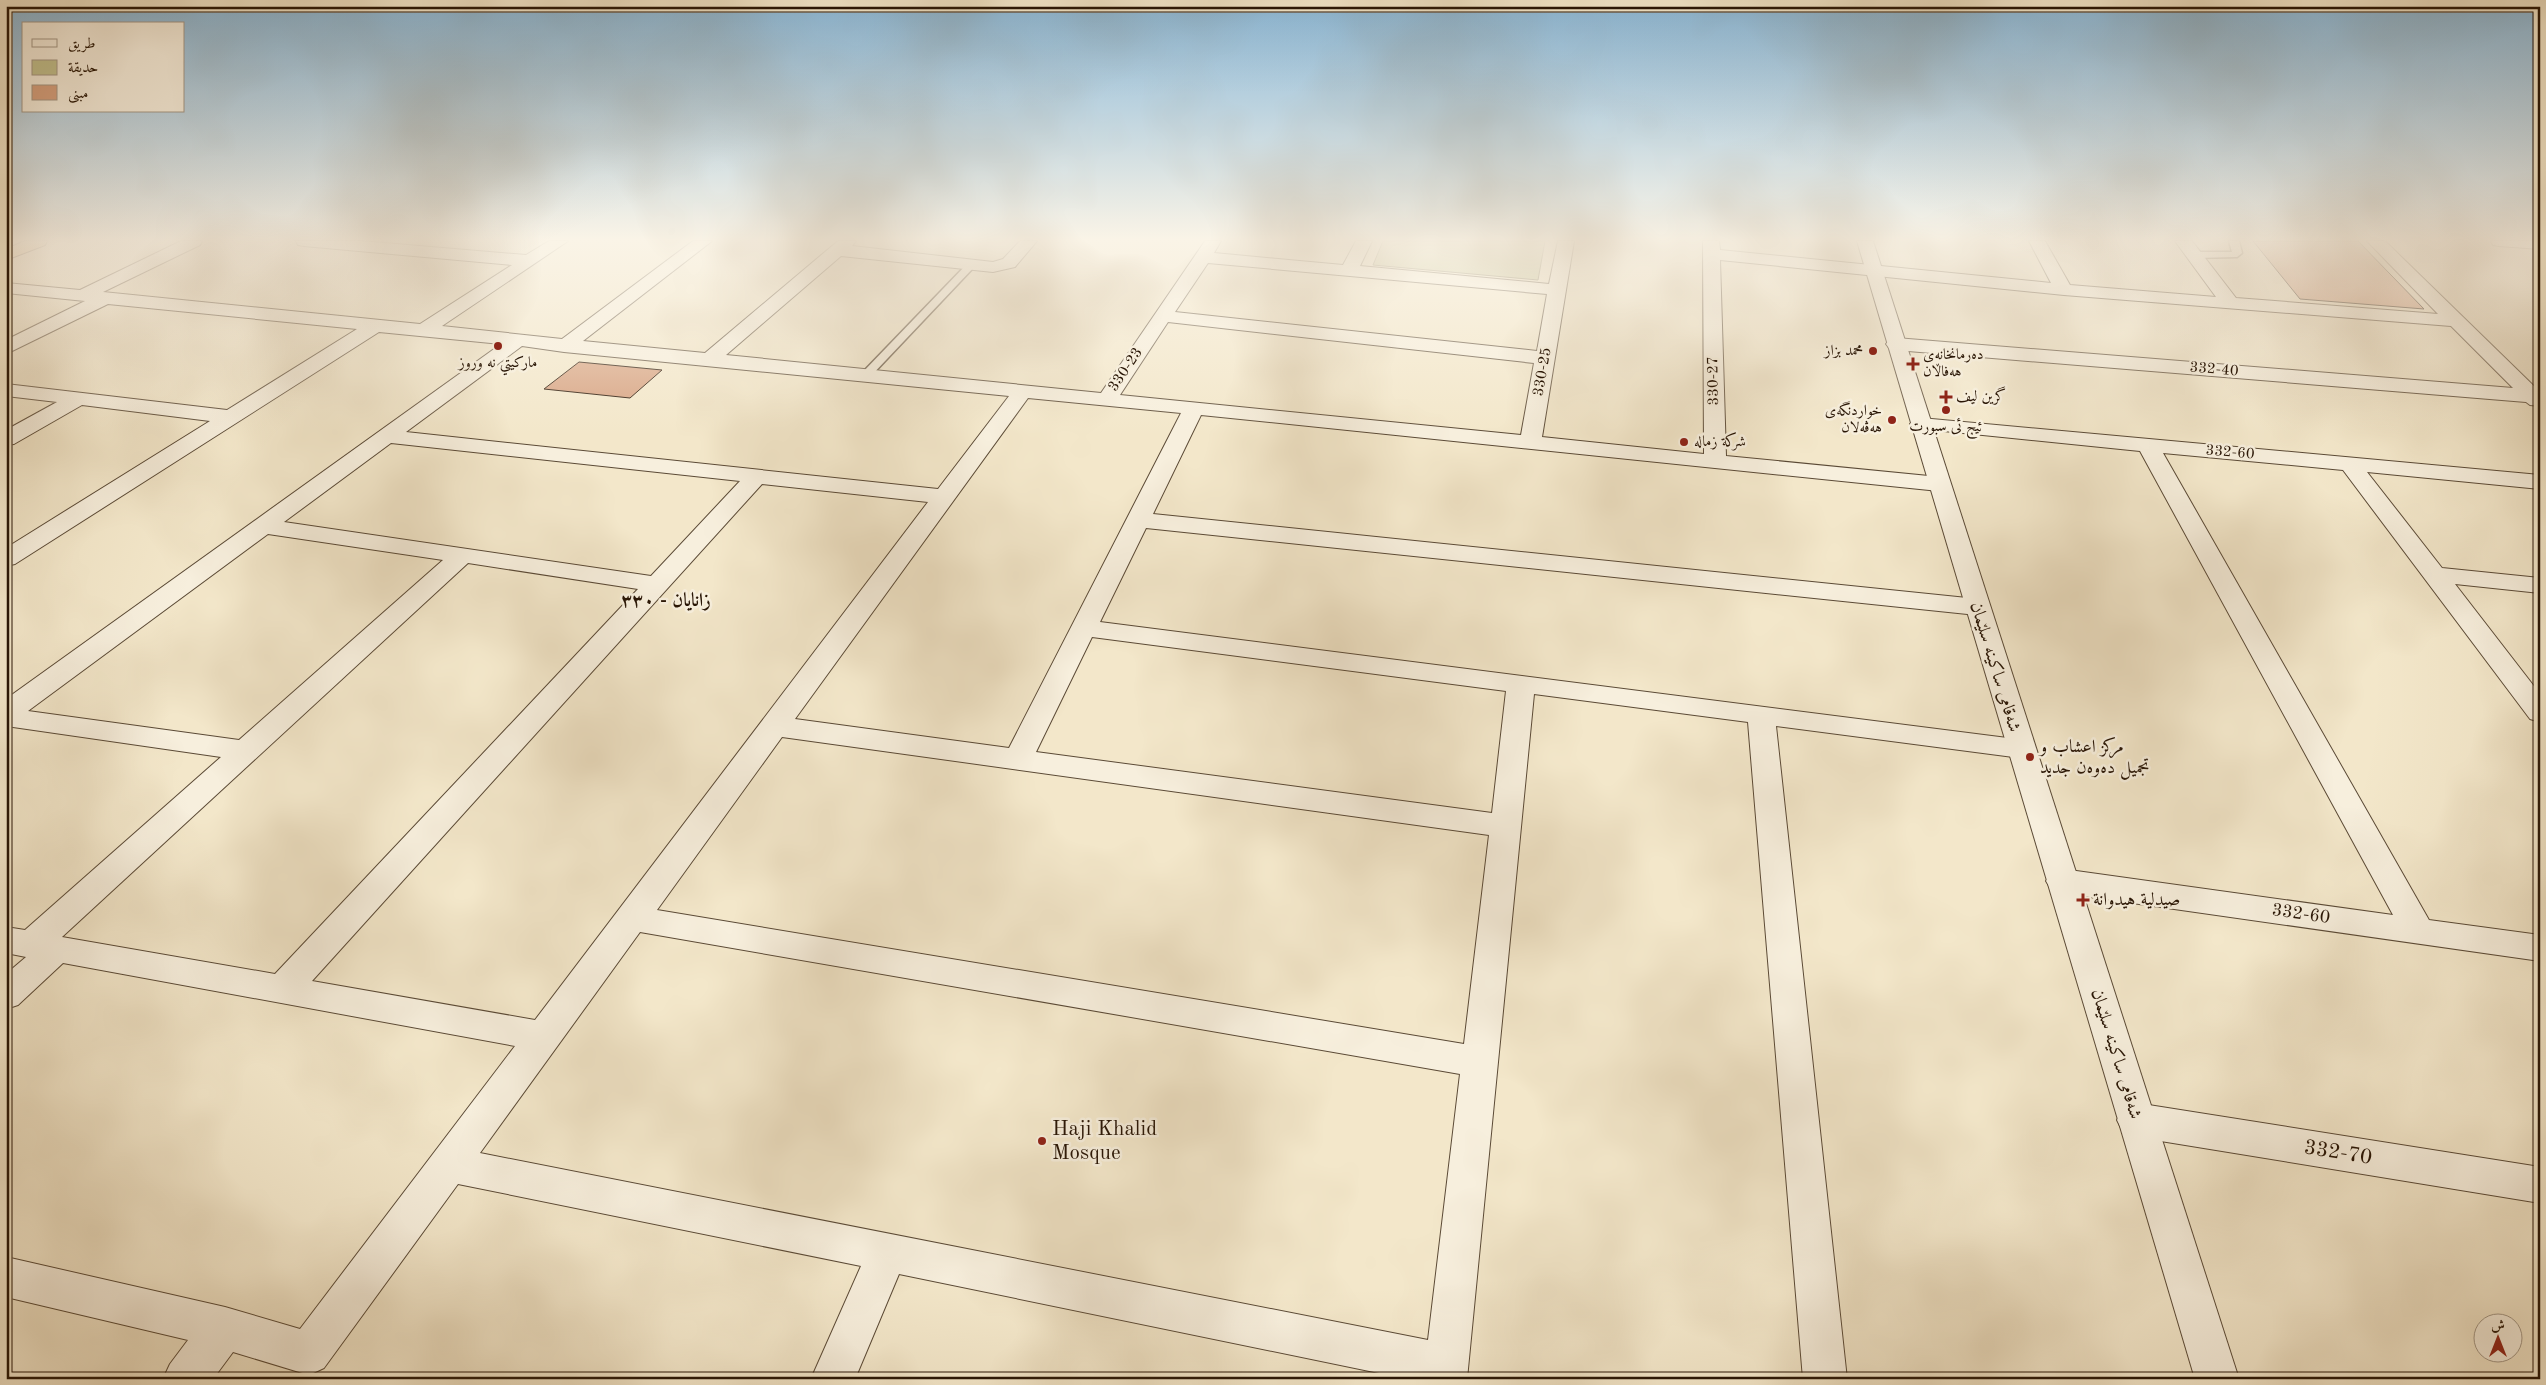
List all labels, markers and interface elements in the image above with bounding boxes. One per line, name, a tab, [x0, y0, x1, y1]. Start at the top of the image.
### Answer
legend	[22, 22, 185, 112]
text: طريق	[68, 37, 95, 53]
text: حديقة	[68, 61, 98, 76]
text: مبنى	[68, 87, 88, 104]
marker: ماركيتي نه وروز	[492, 340, 504, 352]
place label: محمد بزاز	[1822, 344, 1863, 359]
street label: 330-23	[1106, 345, 1146, 395]
marker: محمد بزاز	[1867, 345, 1879, 357]
street label: 330-25	[1531, 347, 1555, 397]
place label: دەرمانخانەی هەفاڵان	[1923, 348, 1984, 380]
place label: ماركيتي نه وروز	[457, 355, 537, 376]
street label: 330-27	[1706, 356, 1722, 406]
marker: دەرمانخانەی هەفاڵان	[1907, 358, 1919, 370]
street label: 332-40	[2189, 360, 2239, 380]
place label: گرین لیف	[1956, 386, 2006, 405]
marker: گرین لیف	[1940, 391, 1952, 403]
place label: خواردنگەی هەڤەلان	[1825, 401, 1882, 436]
marker: ئیج ئی سبورت	[1940, 404, 1952, 416]
marker: خواردنگەی هەڤەلان	[1886, 414, 1898, 426]
place label: ئیج ئی سبورت	[1909, 417, 1983, 440]
place label: شركة زماله	[1694, 432, 1746, 451]
marker: شركة زماله	[1678, 436, 1690, 448]
street label: 332-60	[2205, 443, 2255, 463]
district label: زانایان - ٣٣٠	[621, 591, 711, 611]
street label: شەقامی ساکینە سلێمان	[1967, 600, 2023, 734]
place label: مرکز اعشاب و تجمیل دەوەن جدید	[2038, 736, 2150, 780]
marker: مرکز اعشاب و تجمیل دەوەن جدید	[2024, 751, 2036, 763]
place label: صيدلية هيدوانة	[2093, 891, 2180, 910]
marker: صيدلية هيدوانة	[2077, 894, 2089, 906]
street label: 332-60	[2271, 901, 2331, 927]
street label: شەقامی ساکینە سلێمان	[2088, 987, 2144, 1121]
place label: Haji Khalid Mosque	[1052, 1119, 1157, 1164]
marker: Haji Khalid Mosque	[1036, 1135, 1048, 1147]
street label: 332-70	[2302, 1137, 2374, 1169]
north arrow	[2474, 1312, 2524, 1362]
text: ش	[2491, 1319, 2505, 1333]

